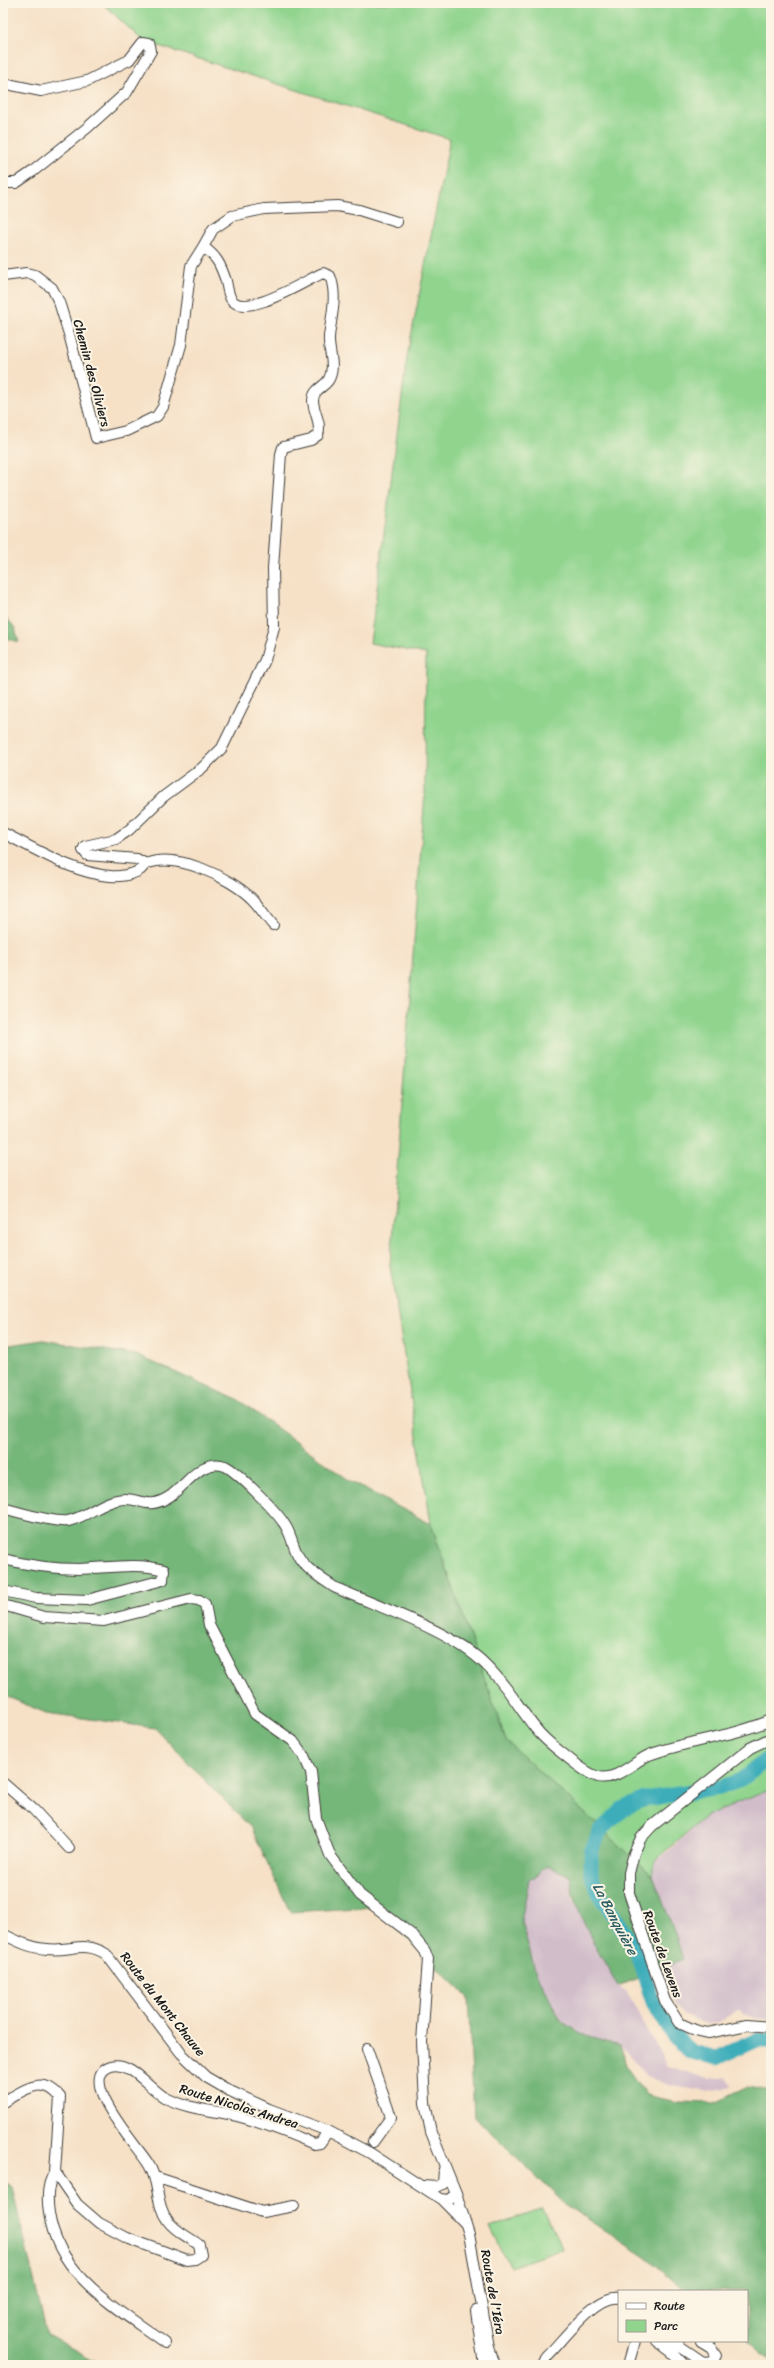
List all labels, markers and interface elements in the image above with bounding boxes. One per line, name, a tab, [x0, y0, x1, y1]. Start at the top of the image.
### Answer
street label: Chemin des Oliviers	[67, 317, 118, 430]
water label: La Banquière	[585, 1878, 645, 1961]
street label: Route de Levens	[637, 1907, 689, 2001]
street label: Route du Mont Chauve	[114, 1946, 212, 2062]
street label: Route Nicolas Andrea	[177, 2077, 302, 2135]
street label: Route de l'Iéra	[474, 2248, 512, 2337]
legend	[618, 2290, 748, 2342]
text: Route	[654, 2295, 685, 2317]
text: Parc	[654, 2315, 678, 2337]

